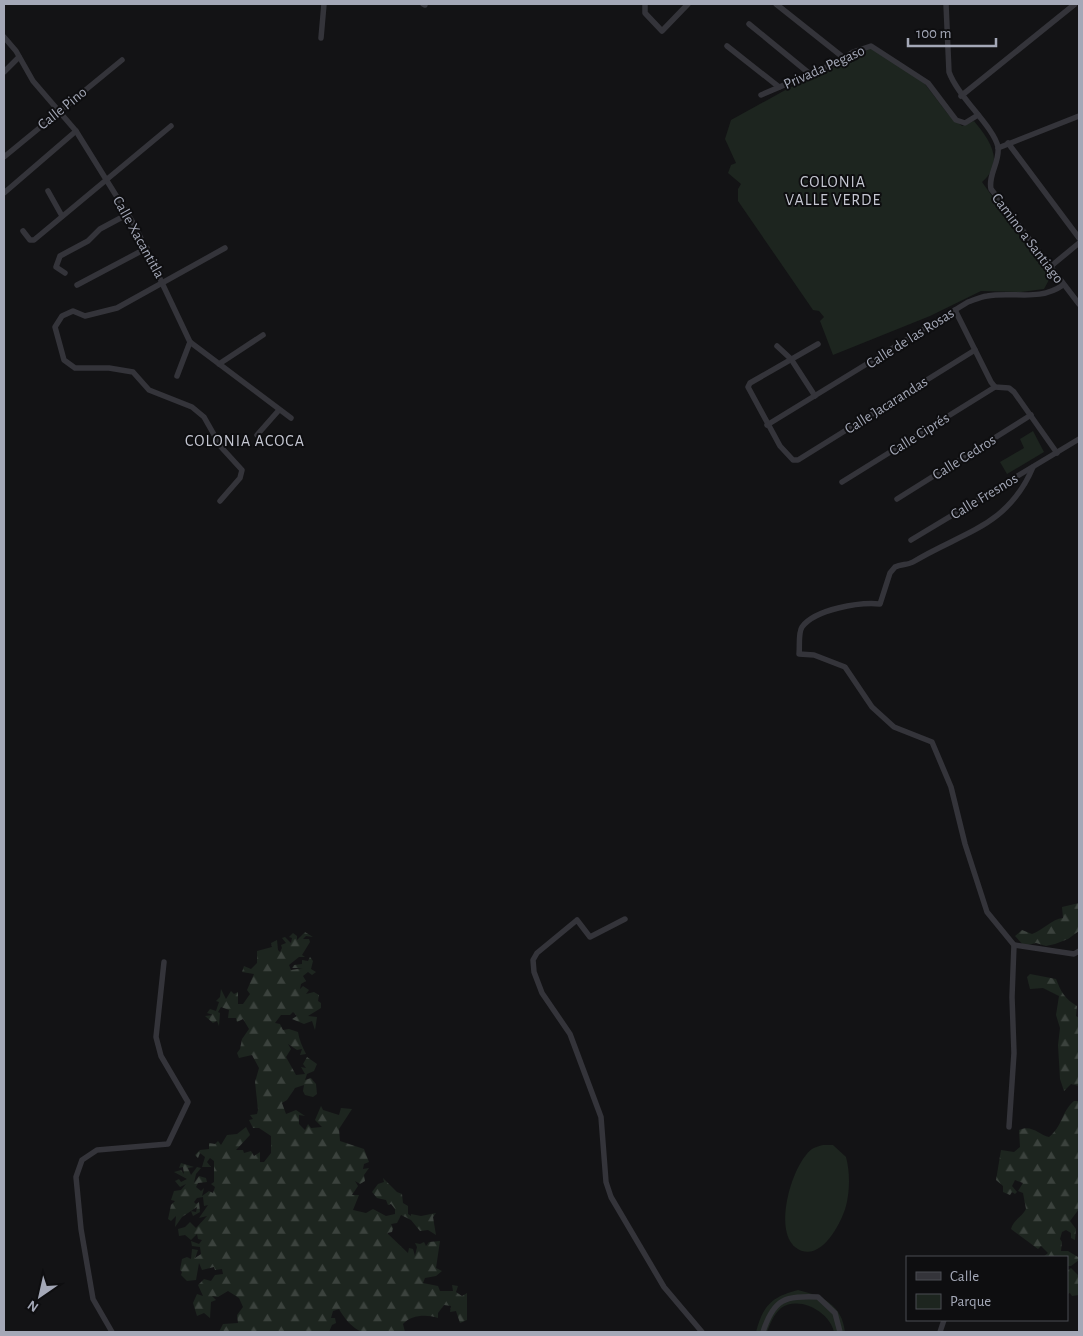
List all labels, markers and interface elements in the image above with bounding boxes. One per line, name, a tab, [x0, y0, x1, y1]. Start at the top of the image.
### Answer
scale bar	[908, 15, 996, 47]
text: 100 m	[916, 26, 951, 41]
street label: Privada Pegaso	[781, 43, 867, 92]
street label: Calle Pino	[35, 84, 90, 132]
district label: COLONIA VALLE VERDE	[785, 174, 881, 208]
street label: Camino a Santiago	[989, 190, 1066, 286]
street label: Calle Xacantitla	[110, 194, 167, 281]
street label: Calle de las Rosas	[864, 305, 957, 371]
street label: Calle Jacarandas	[842, 374, 930, 437]
street label: Calle Ciprés	[887, 410, 952, 459]
street label: Calle Cedros	[930, 432, 999, 483]
district label: COLONIA ACOCA	[185, 433, 305, 449]
street label: Calle Fresnos	[948, 471, 1020, 522]
legend	[906, 1256, 1068, 1321]
text: Calle	[950, 1269, 979, 1284]
north arrow	[15, 1271, 65, 1321]
text: Parque	[950, 1294, 991, 1309]
text: N	[25, 1297, 41, 1314]

